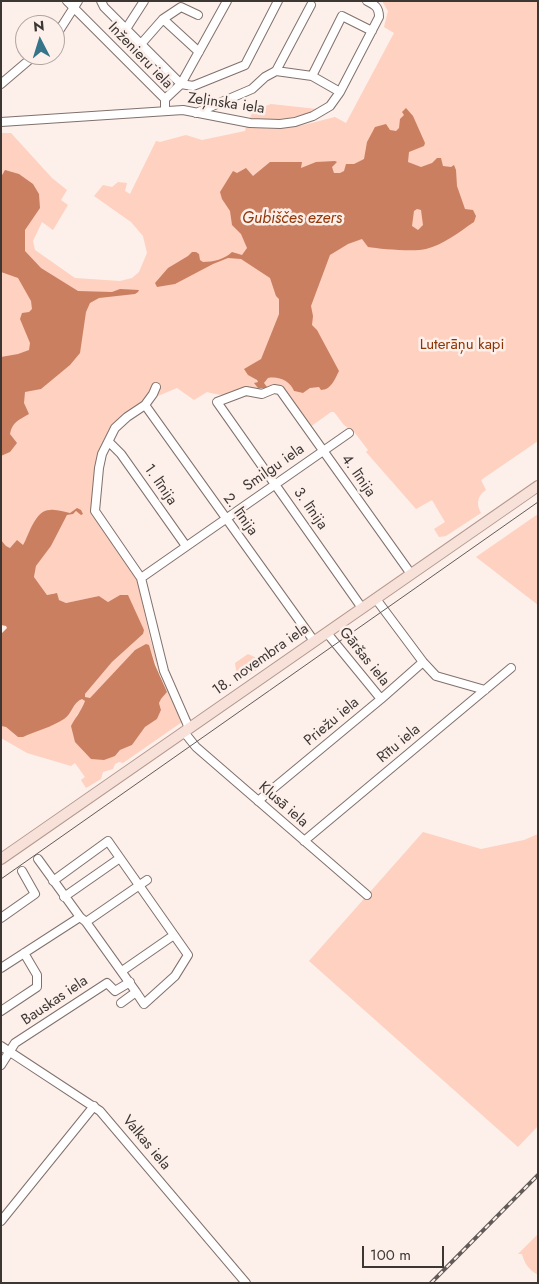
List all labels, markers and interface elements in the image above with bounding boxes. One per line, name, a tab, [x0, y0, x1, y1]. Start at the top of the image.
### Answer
north arrow	[15, 15, 65, 65]
text: N	[32, 16, 45, 37]
street label: Inženieru iela	[104, 19, 176, 93]
street label: Zeļinska iela	[186, 90, 266, 118]
water label: Gubiščes ezers	[242, 209, 342, 229]
park label: Luterāņu kapi	[420, 336, 504, 354]
street label: Smilgu iela	[240, 440, 308, 496]
street label: 4. līnija	[337, 451, 379, 501]
street label: 1. līnija	[139, 461, 181, 509]
street label: 3. līnija	[289, 485, 331, 533]
street label: 2. līnija	[219, 490, 261, 540]
street label: 18. novembra iela	[210, 620, 312, 700]
street label: Gāršas iela	[335, 624, 393, 690]
street label: Priežu iela	[301, 694, 363, 750]
street label: Rītu iela	[374, 721, 424, 767]
street label: Klusā iela	[254, 779, 312, 831]
street label: Bauskas iela	[18, 972, 92, 1030]
street label: Valkas iela	[118, 1112, 174, 1174]
scale bar	[364, 1236, 446, 1268]
text: 100 m	[370, 1244, 411, 1266]

